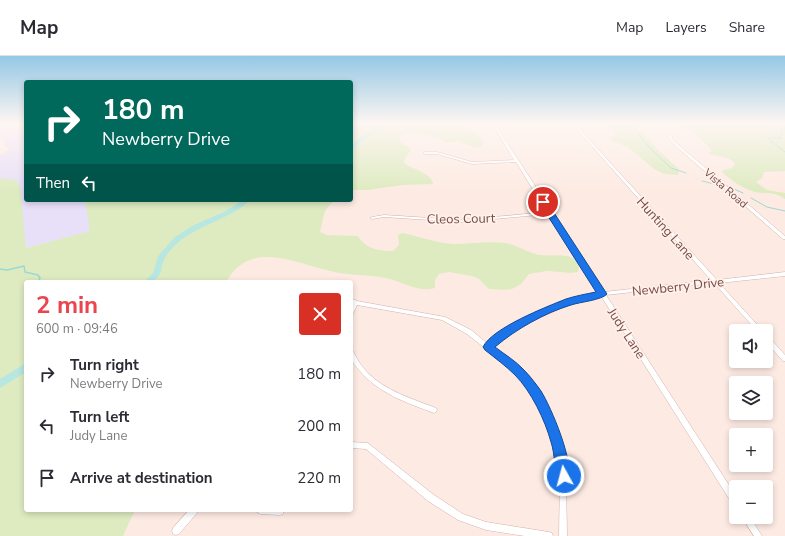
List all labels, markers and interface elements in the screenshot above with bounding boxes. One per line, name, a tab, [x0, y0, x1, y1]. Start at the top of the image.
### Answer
text: Map	[20, 15, 58, 41]
text: Map	[616, 18, 643, 37]
text: Layers	[665, 18, 707, 37]
text: Share	[729, 18, 765, 37]
text: 180 m	[102, 91, 185, 129]
icon: right	[36, 96, 88, 148]
text: Newberry Drive	[102, 127, 230, 151]
street label: Vista Road	[700, 165, 751, 212]
icon: left	[78, 172, 100, 194]
text: Then	[36, 173, 70, 193]
pin	[526, 185, 560, 219]
icon: arrive	[532, 191, 554, 213]
street label: Hunting Lane	[632, 193, 698, 264]
street label: Cleos Court	[427, 209, 496, 229]
street label: Newberry Drive	[631, 273, 725, 301]
text: 2 min	[36, 289, 98, 321]
button: close	[299, 293, 341, 335]
street label: Judy Lane	[602, 304, 649, 363]
text: 600 m · 09:46	[36, 320, 118, 338]
map controls	[729, 324, 773, 524]
button: sound	[729, 324, 773, 368]
text: Turn right	[70, 355, 139, 375]
icon: right	[36, 363, 58, 385]
text: 180 m	[297, 364, 341, 384]
text: Newberry Drive	[70, 375, 162, 393]
button: layers	[729, 376, 773, 420]
text: Turn left	[70, 407, 129, 427]
icon: left	[36, 415, 58, 437]
text: 200 m	[297, 416, 341, 436]
text: Judy Lane	[70, 427, 127, 445]
button: +	[729, 428, 773, 472]
position arrow	[543, 455, 585, 497]
icon: arrive	[36, 467, 58, 489]
text: Arrive at destination	[70, 468, 213, 488]
text: 220 m	[297, 468, 341, 488]
button: −	[729, 480, 773, 524]

